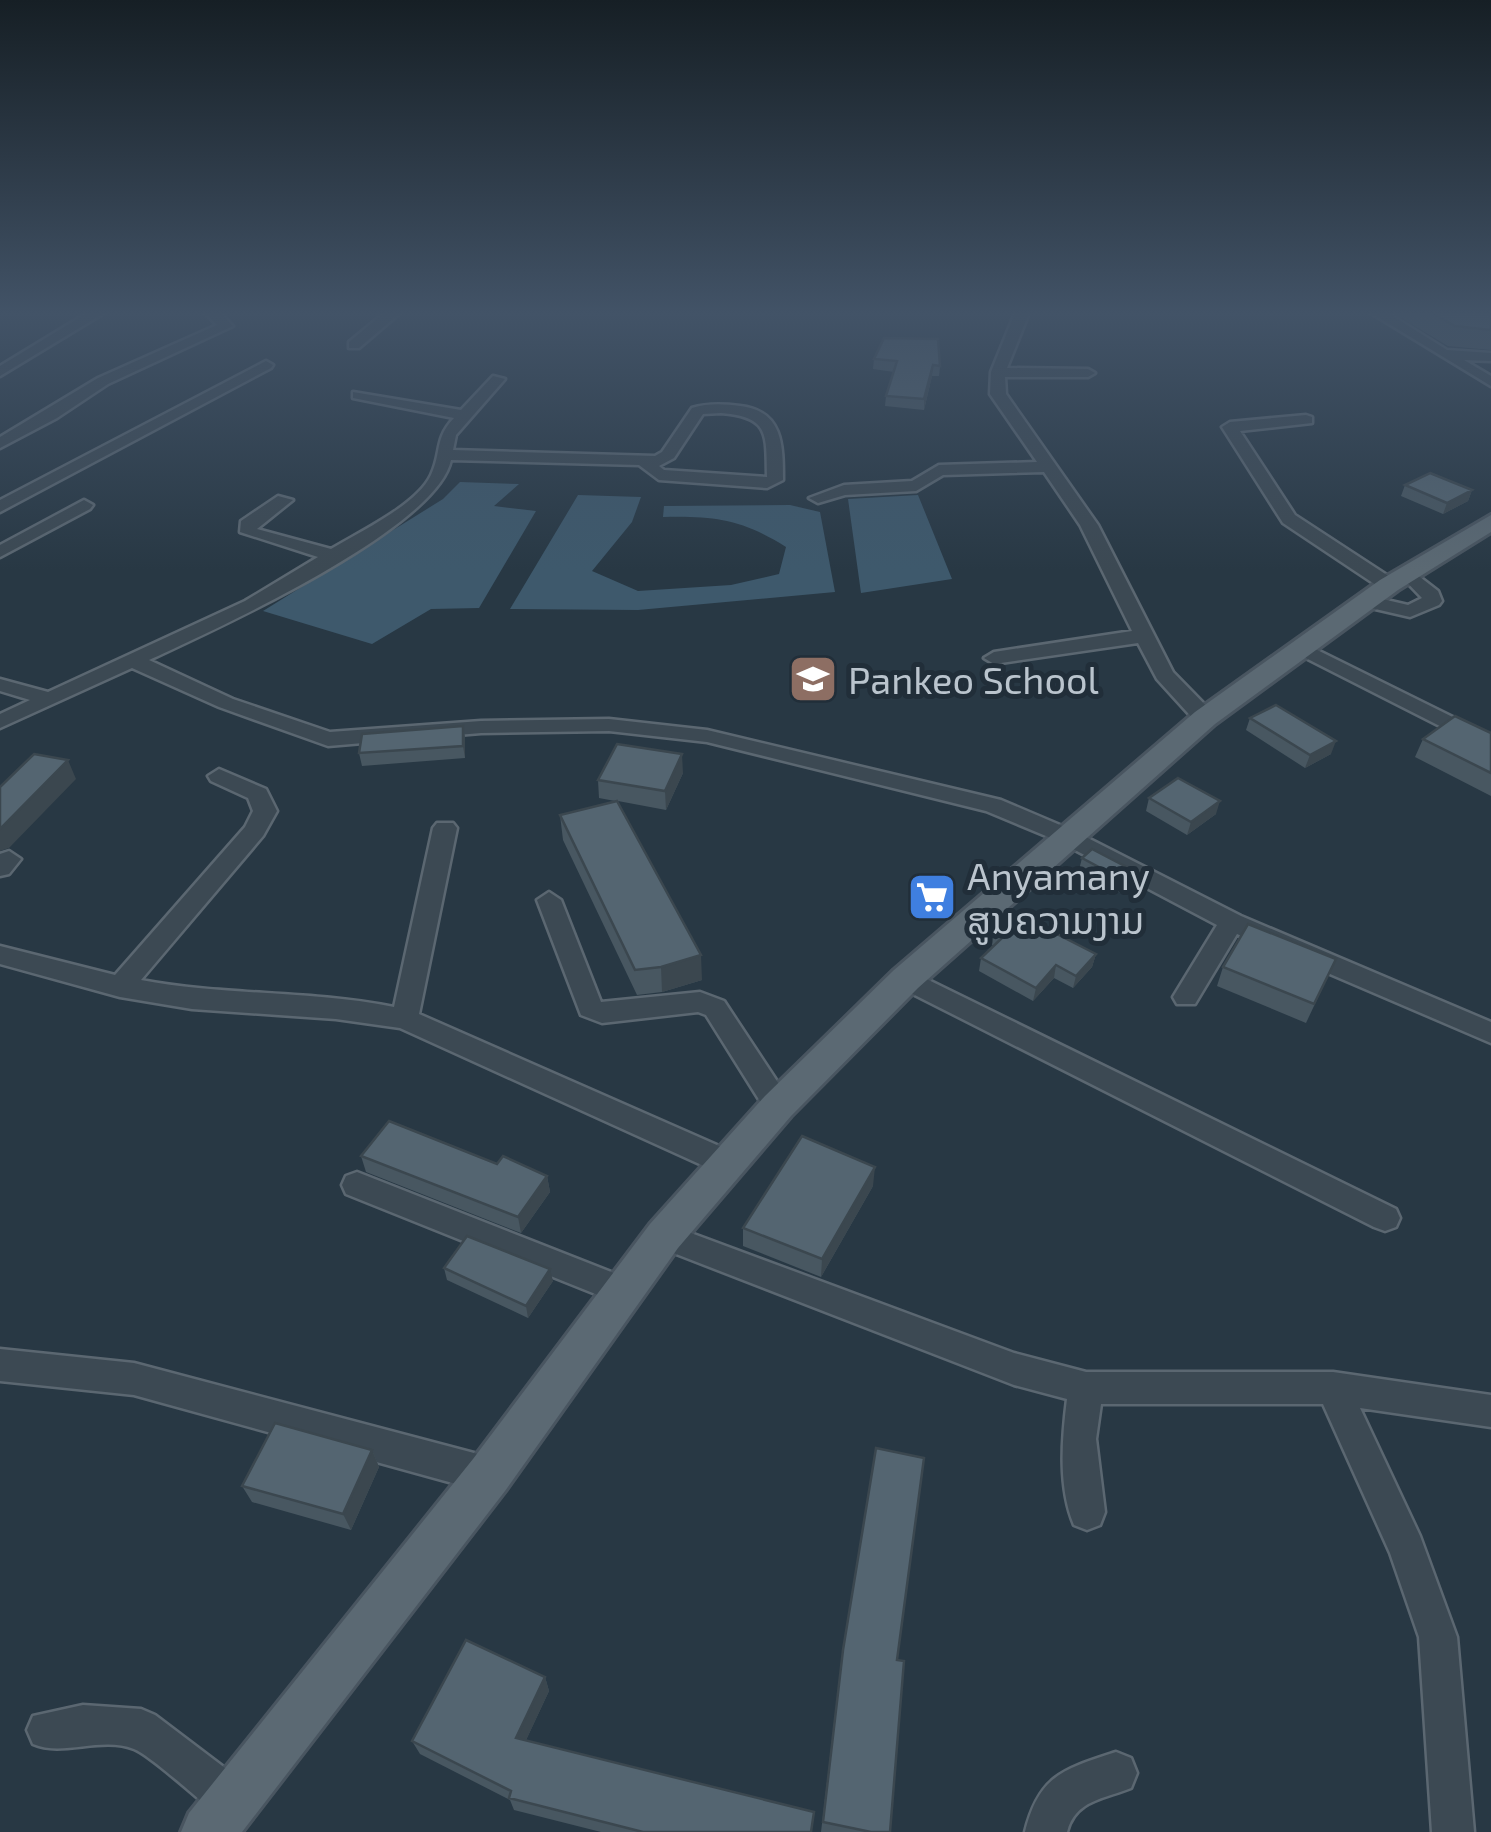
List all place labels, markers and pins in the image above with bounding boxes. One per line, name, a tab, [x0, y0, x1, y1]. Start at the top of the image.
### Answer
school or university icon: Pankeo School	[787, 653, 839, 705]
place label: Pankeo School	[848, 656, 1099, 702]
place label: Anyamany ສູນຄວາມງາມ	[967, 852, 1150, 945]
supermarket icon: Anyamany ສູນຄວາມງາມ	[906, 871, 958, 923]

